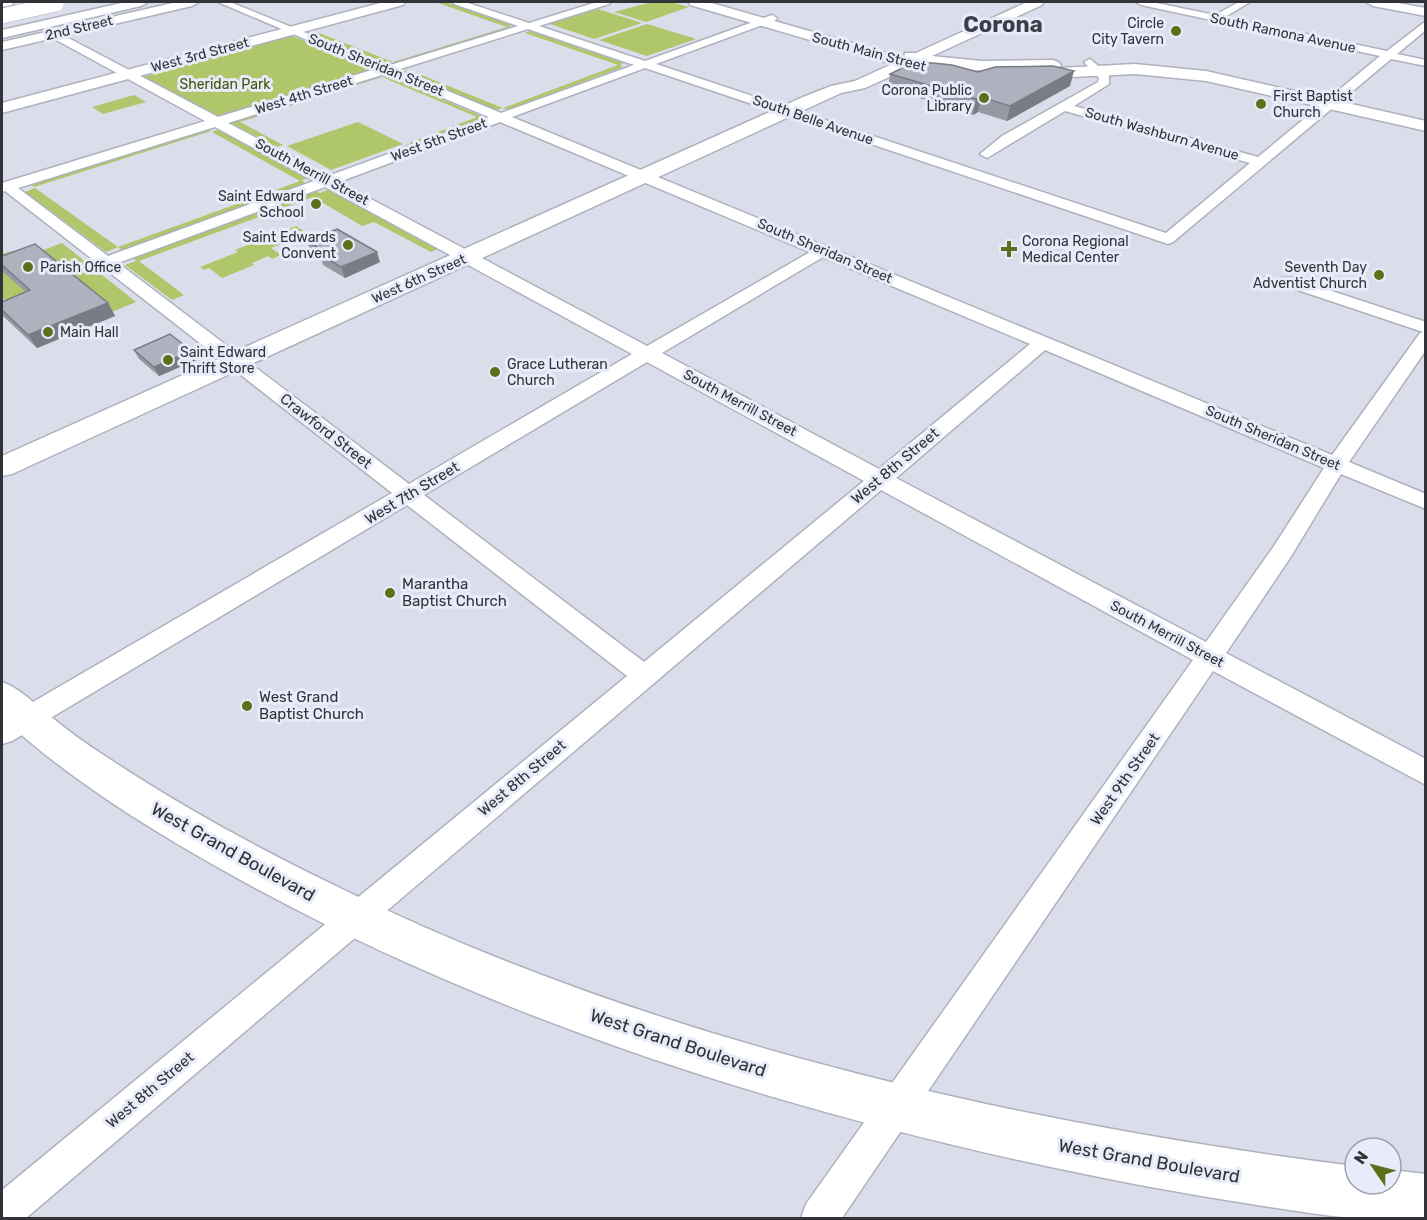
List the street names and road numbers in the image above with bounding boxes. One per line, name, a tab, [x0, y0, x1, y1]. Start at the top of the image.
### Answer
street label: South Ramona Avenue	[1209, 9, 1357, 57]
street label: 2nd Street	[44, 12, 115, 44]
street label: South Main Street	[810, 29, 928, 76]
street label: South Sheridan Street	[306, 30, 447, 100]
street label: West 3rd Street	[149, 34, 251, 76]
street label: West 4th Street	[253, 72, 355, 118]
street label: South Belle Avenue	[750, 91, 876, 149]
street label: South Washburn Avenue	[1083, 104, 1241, 164]
street label: West 5th Street	[389, 115, 490, 165]
street label: South Merrill Street	[252, 135, 372, 209]
street label: South Sheridan Street	[755, 215, 895, 287]
street label: West 6th Street	[369, 250, 469, 307]
street label: South Merrill Street	[680, 366, 800, 440]
street label: Crawford Street	[276, 390, 376, 473]
street label: South Sheridan Street	[1203, 402, 1343, 474]
street label: West 8th Street	[848, 424, 943, 508]
street label: West 7th Street	[361, 458, 463, 528]
street label: South Merrill Street	[1107, 597, 1227, 671]
street label: West 9th Street	[1087, 729, 1163, 828]
street label: West 8th Street	[475, 736, 570, 820]
street label: West Grand Boulevard	[147, 798, 319, 906]
street label: West Grand Boulevard	[587, 1004, 769, 1082]
street label: West 8th Street	[103, 1048, 198, 1132]
street label: West Grand Boulevard	[1057, 1134, 1241, 1188]

